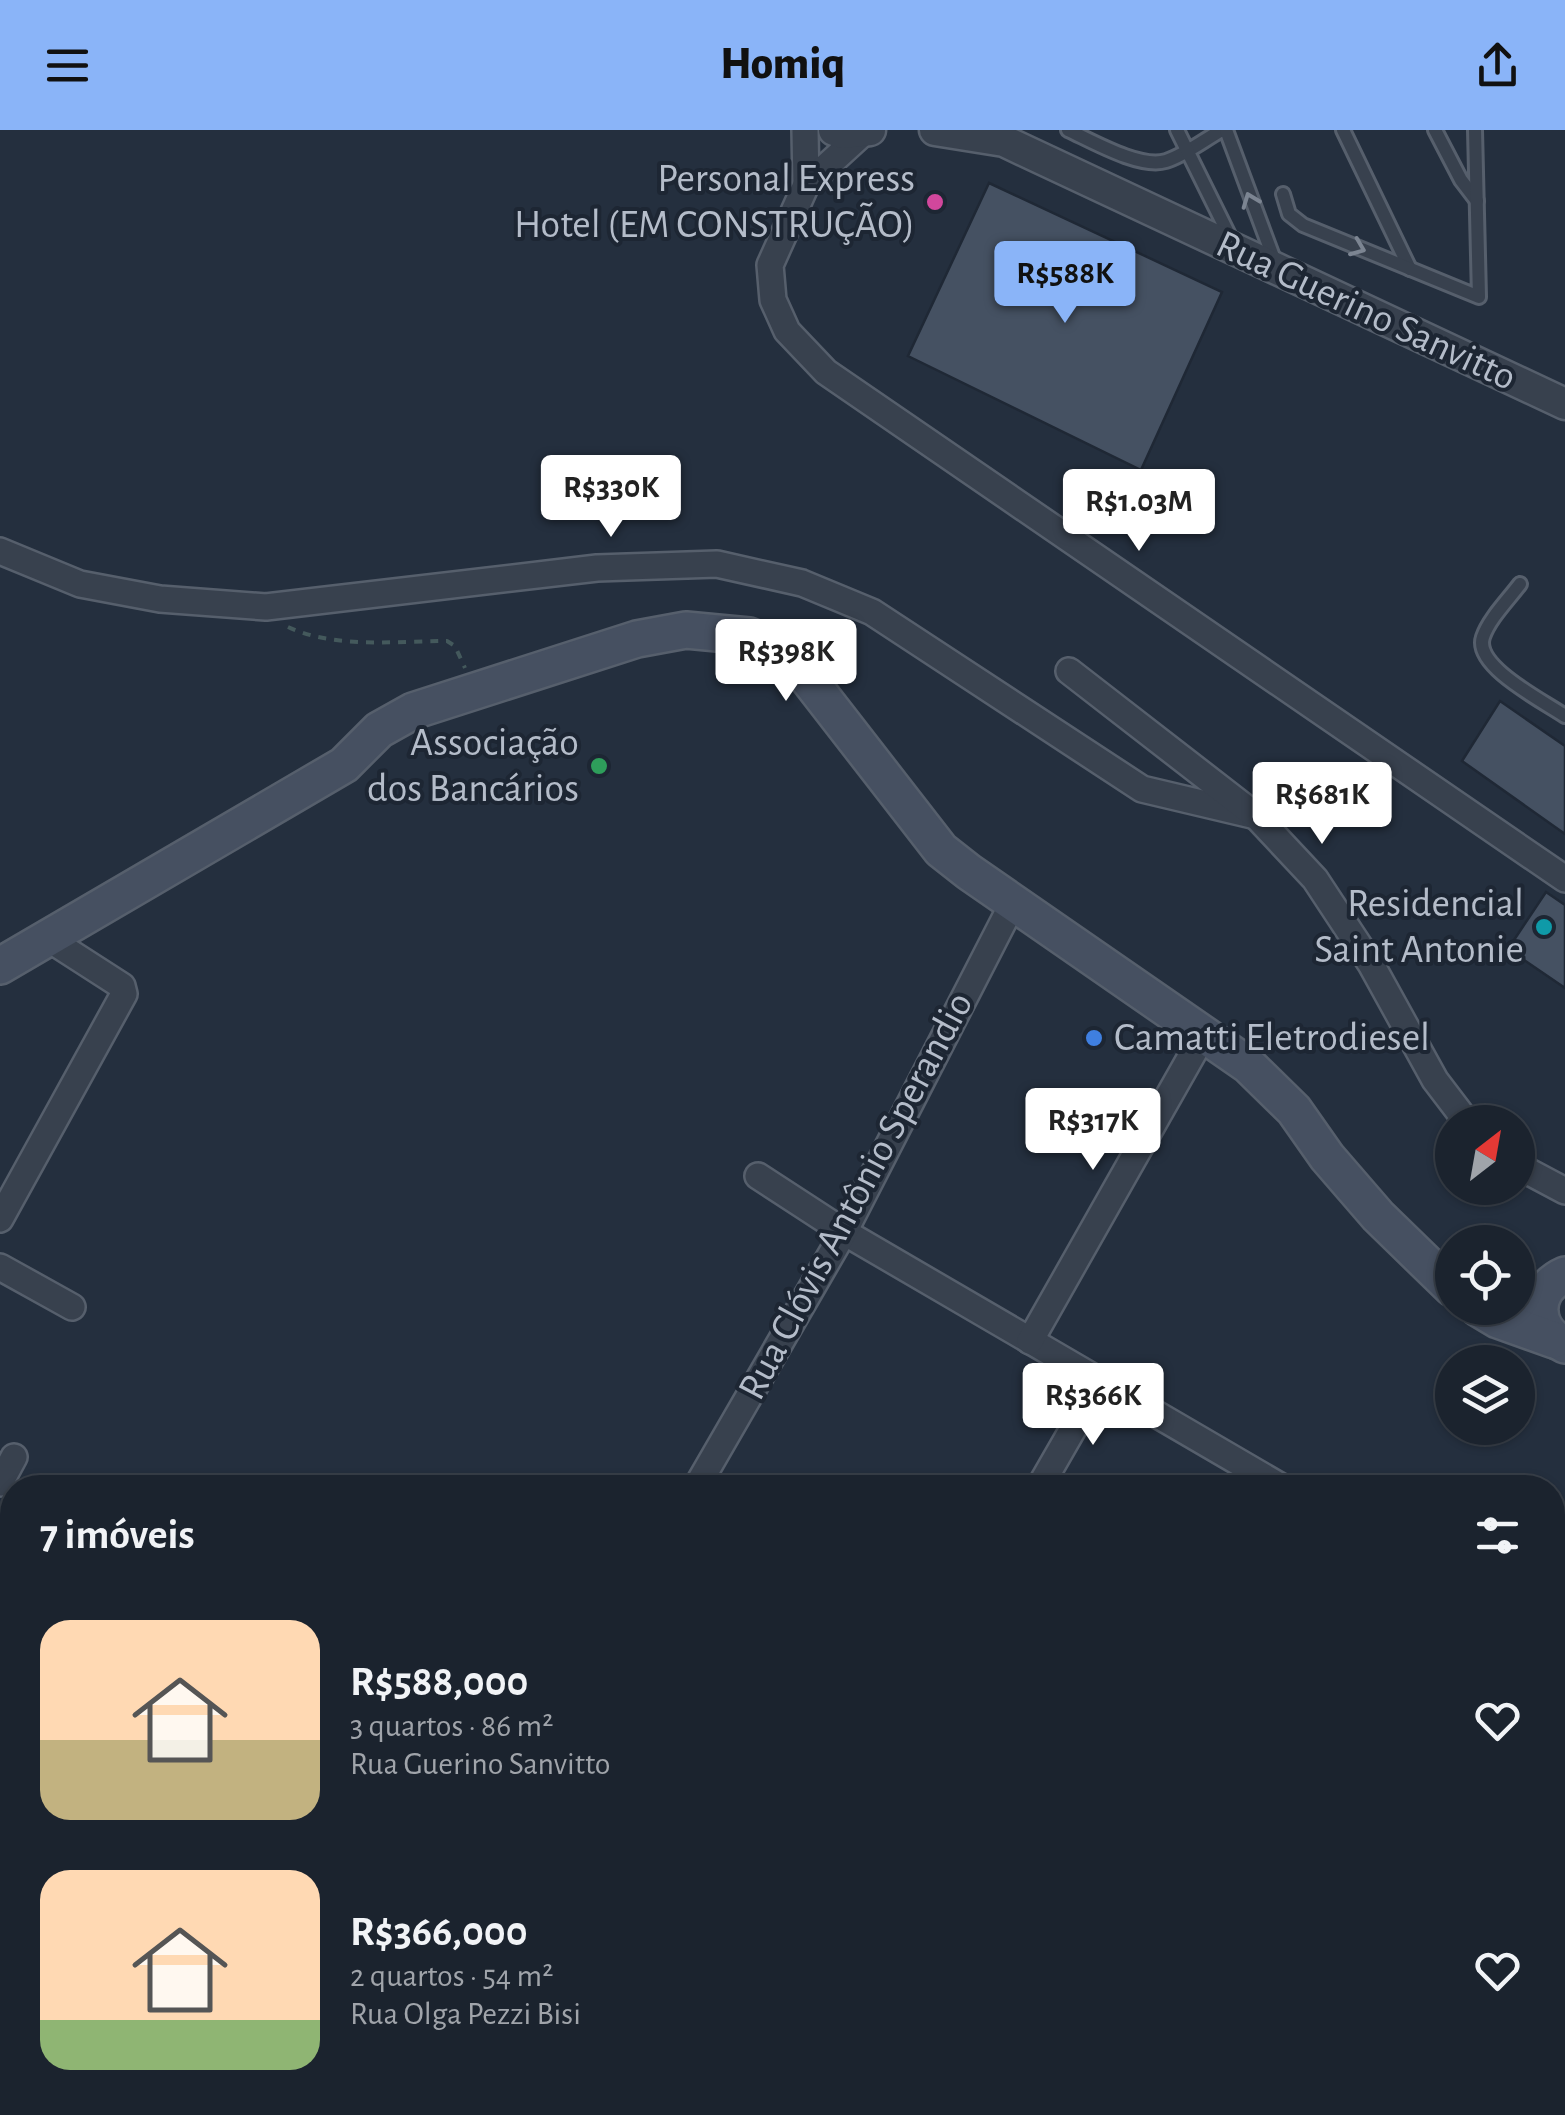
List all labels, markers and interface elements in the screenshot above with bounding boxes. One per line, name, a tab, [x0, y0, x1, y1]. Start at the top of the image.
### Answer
icon: menu	[40, 38, 95, 93]
icon: share	[1470, 38, 1525, 93]
text: Homiq	[720, 42, 845, 87]
place label: Personal Express Hotel (EM CONSTRUÇÃO)	[514, 159, 915, 245]
marker: Personal Express Hotel (EM CONSTRUÇÃO)	[924, 191, 946, 213]
one-way arrow	[1241, 193, 1262, 210]
street label: Rua Guerino Sanvitto	[1210, 224, 1522, 398]
one-way arrow	[1348, 236, 1365, 256]
pin: R$588K	[984, 241, 1146, 326]
text: R$588K	[1016, 257, 1114, 289]
pin: R$330K	[530, 455, 692, 540]
pin: R$1.03M	[1047, 469, 1231, 554]
text: R$330K	[563, 471, 659, 503]
text: R$1.03M	[1085, 485, 1193, 517]
pin: R$398K	[705, 619, 867, 704]
text: R$398K	[738, 635, 835, 667]
place label: Associação dos Bancários	[367, 723, 579, 809]
marker: Associação dos Bancários	[588, 755, 610, 777]
pin: R$681K	[1241, 762, 1403, 847]
text: R$681K	[1275, 778, 1369, 810]
place label: Residencial Saint Antonie	[1314, 884, 1524, 970]
marker: Residencial Saint Antonie	[1533, 916, 1555, 938]
street label: Rua Clóvis Antônio Sperandio	[732, 986, 980, 1406]
place label: Camatti Eletrodiesel	[1114, 1018, 1430, 1058]
marker: Camatti Eletrodiesel	[1083, 1027, 1105, 1049]
pin: R$317K	[1012, 1088, 1174, 1173]
text: R$317K	[1047, 1104, 1139, 1136]
north arrow	[1435, 1105, 1535, 1205]
map controls	[1435, 1105, 1535, 1445]
button: locate	[1435, 1225, 1535, 1325]
button: layers	[1435, 1345, 1535, 1445]
pin: R$366K	[1012, 1363, 1174, 1448]
text: R$366K	[1045, 1379, 1141, 1411]
icon: filters	[1470, 1508, 1525, 1563]
text: 7 imóveis	[40, 1514, 195, 1556]
icon: home	[120, 1660, 240, 1780]
text: R$588,000	[350, 1661, 529, 1703]
icon: heart	[1470, 1693, 1525, 1748]
text: 3 quartos · 86 m²	[350, 1710, 553, 1742]
text: Rua Guerino Sanvitto	[350, 1748, 610, 1780]
icon: home	[120, 1910, 240, 2030]
text: R$366,000	[350, 1911, 528, 1953]
icon: heart	[1470, 1943, 1525, 1998]
text: 2 quartos · 54 m²	[350, 1960, 553, 1992]
text: Rua Olga Pezzi Bisi	[350, 1998, 581, 2030]

